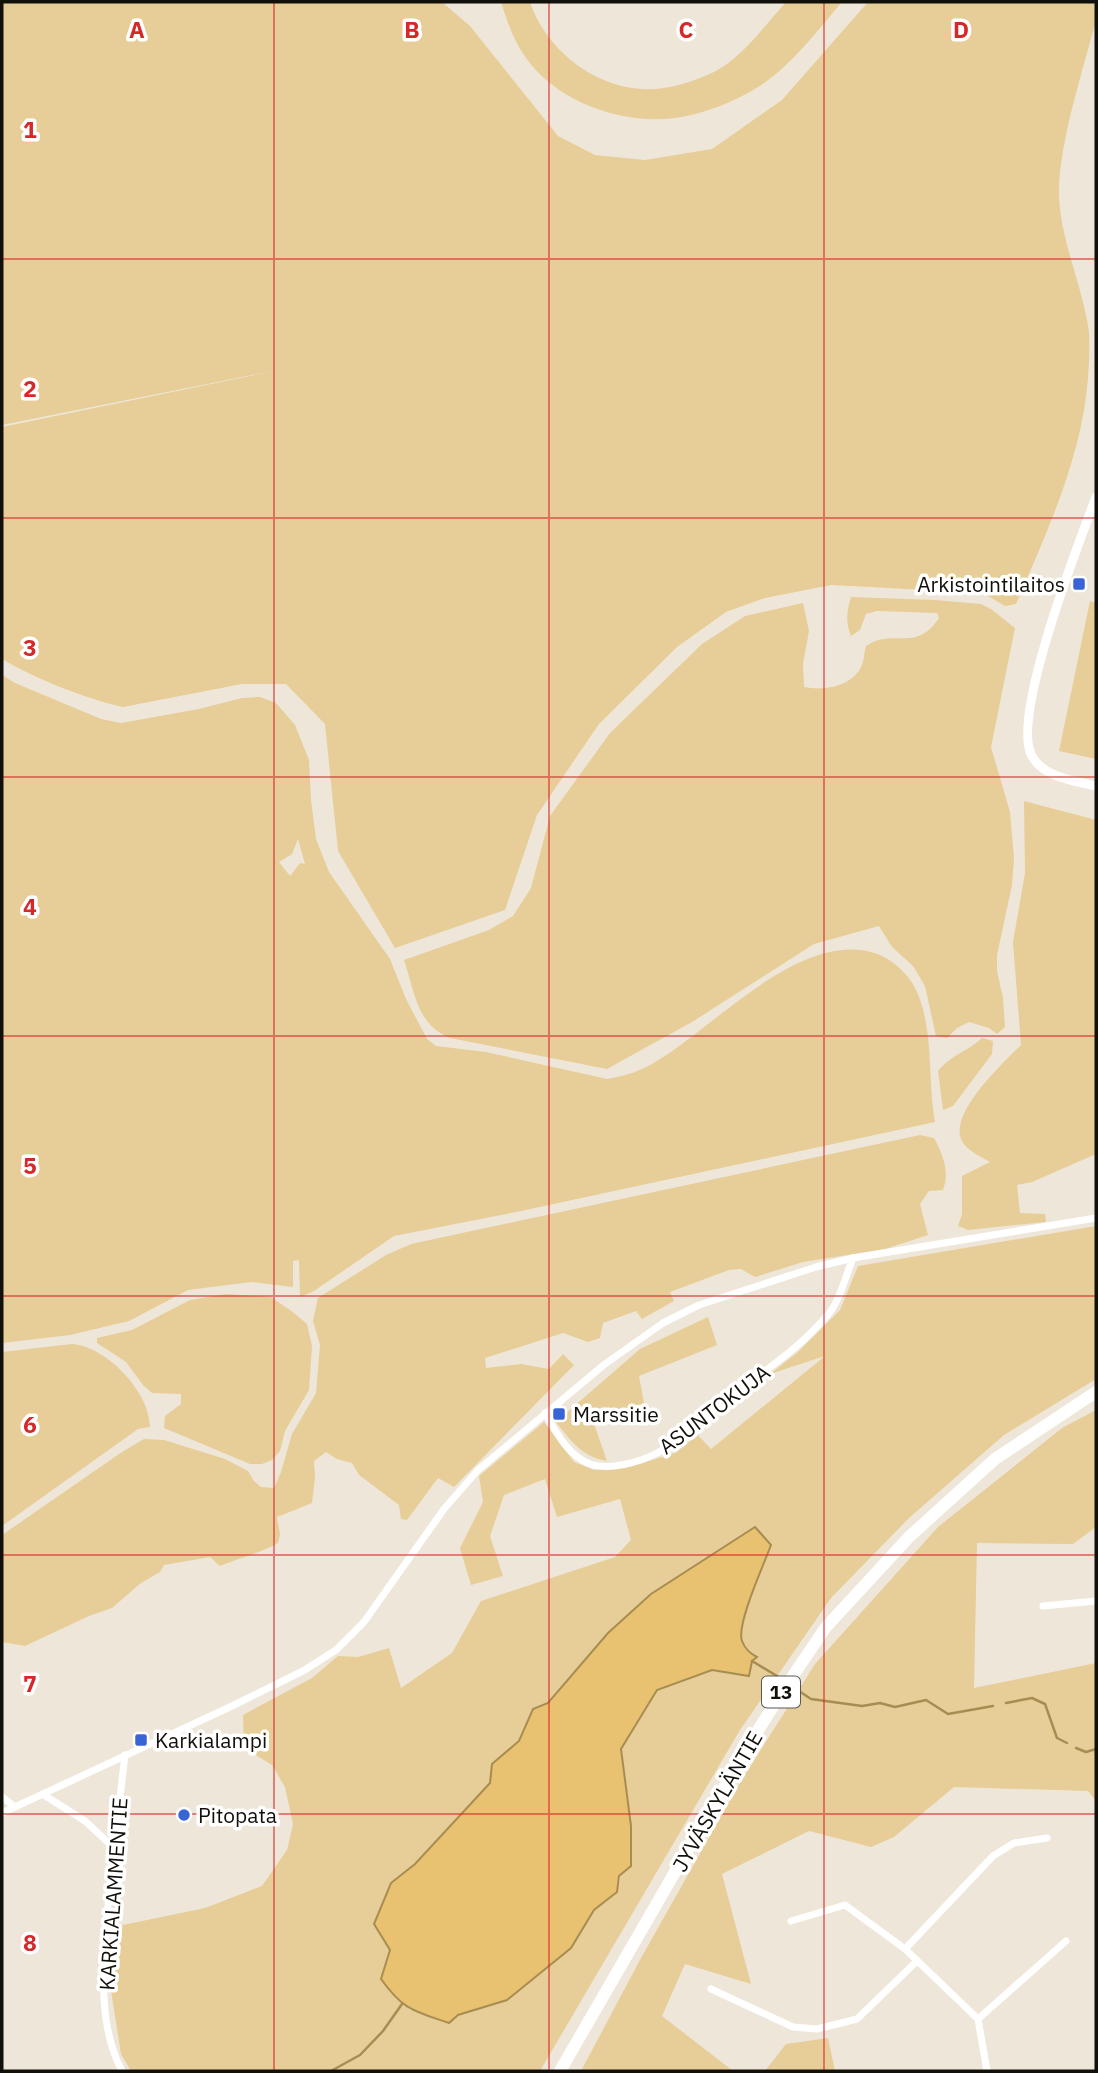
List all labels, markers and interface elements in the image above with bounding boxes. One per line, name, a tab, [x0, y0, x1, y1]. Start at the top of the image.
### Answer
text: A	[129, 14, 145, 44]
text: B	[404, 14, 420, 44]
text: C	[679, 14, 694, 44]
text: D	[953, 14, 969, 44]
text: 1	[23, 114, 37, 144]
text: 2	[23, 373, 37, 403]
place label: Arkistointilaitos	[917, 570, 1065, 598]
marker: Arkistointilaitos	[1071, 576, 1087, 592]
text: 3	[23, 632, 37, 662]
text: 4	[23, 891, 37, 921]
text: 5	[23, 1150, 37, 1180]
street label: ASUNTOKUJA	[653, 1358, 775, 1460]
place label: Marssitie	[573, 1400, 659, 1428]
marker: Marssitie	[551, 1406, 567, 1422]
text: 6	[23, 1409, 37, 1439]
text: 7	[23, 1668, 37, 1698]
road number: 13	[762, 1676, 800, 1708]
place label: Karkialampi	[155, 1726, 267, 1754]
street label: JYVÄSKYLÄNTIE	[665, 1726, 769, 1876]
marker: Karkialampi	[133, 1732, 149, 1748]
street label: KARKIALAMMENTIE	[92, 1797, 134, 1991]
place label: Pitopata	[198, 1801, 277, 1829]
marker: Pitopata	[176, 1807, 192, 1823]
text: 8	[23, 1927, 37, 1957]

